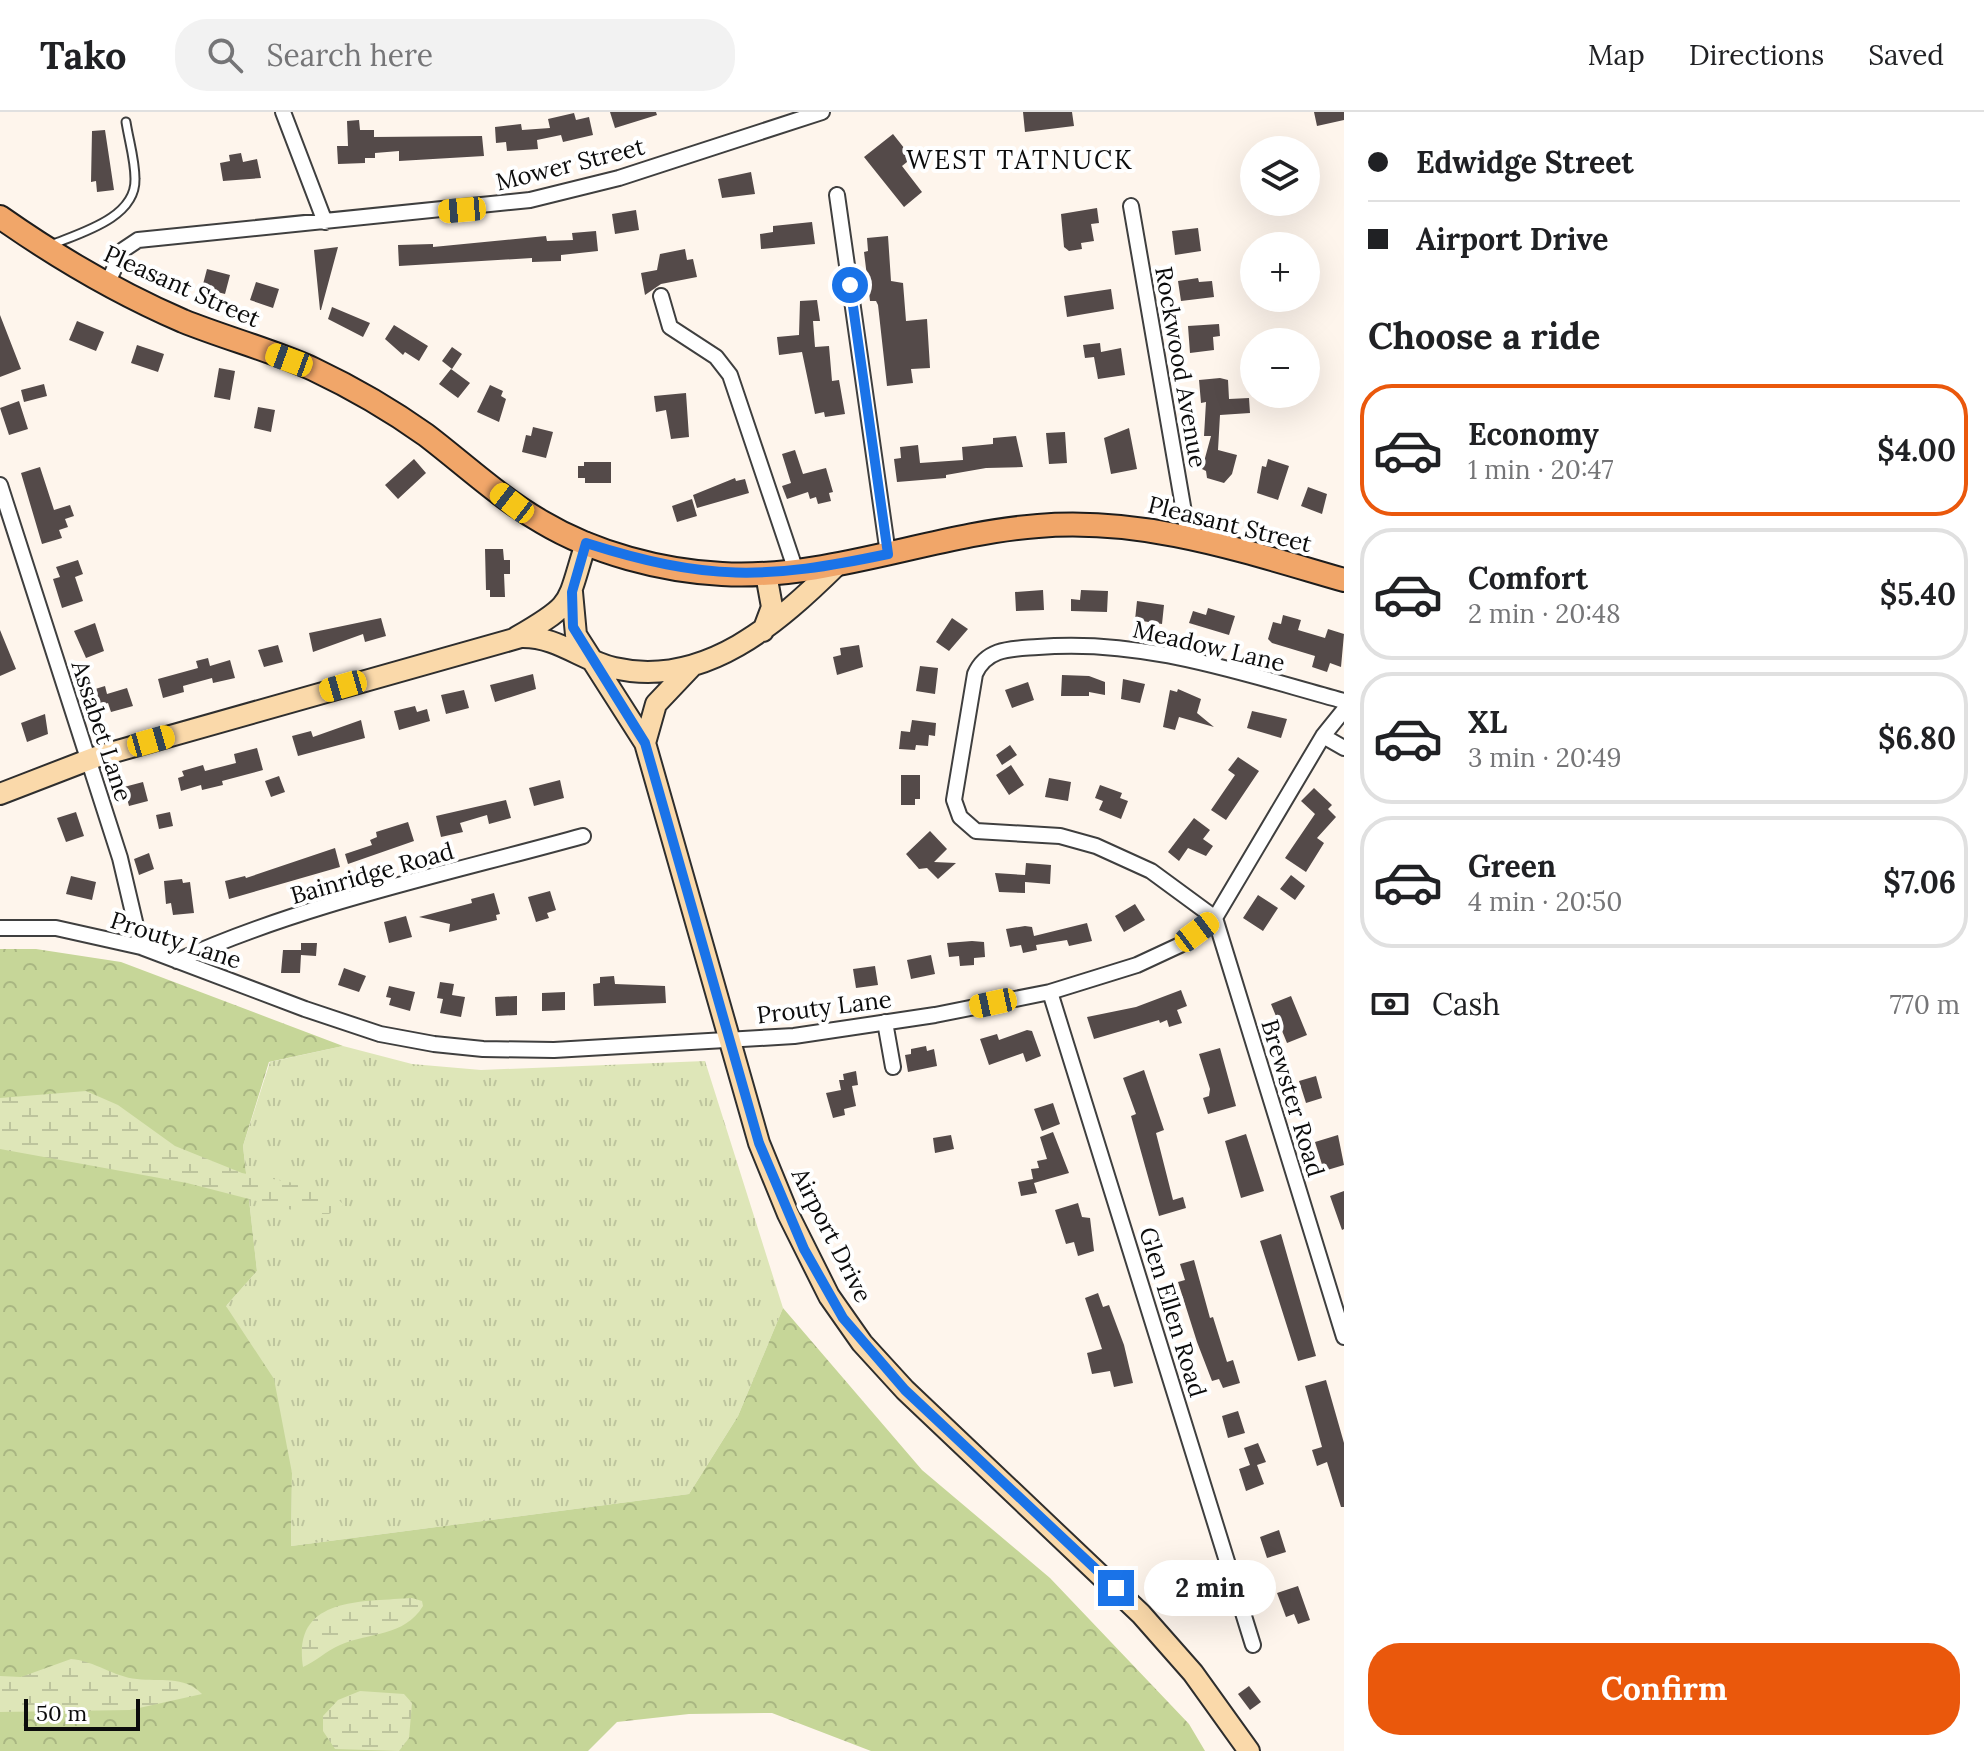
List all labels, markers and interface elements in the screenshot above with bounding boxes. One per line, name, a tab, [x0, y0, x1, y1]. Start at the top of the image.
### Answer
search box	[175, 19, 735, 91]
text: Tako	[40, 31, 127, 79]
icon: search	[203, 33, 247, 77]
text: Search here	[267, 36, 433, 74]
text: Map	[1588, 37, 1645, 73]
text: Directions	[1689, 37, 1824, 73]
text: Saved	[1868, 37, 1944, 73]
street label: Mower Street	[492, 130, 648, 197]
map controls	[1240, 136, 1320, 408]
button: layers	[1240, 136, 1320, 216]
district label: WEST TATNUCK	[906, 143, 1134, 176]
text: Edwidge Street	[1416, 143, 1634, 181]
car	[437, 196, 487, 224]
text: Airport Drive	[1416, 220, 1608, 258]
button: +	[1240, 232, 1320, 312]
street label: Pleasant Street	[99, 238, 266, 335]
street label: Rockwood Avenue	[1148, 264, 1214, 470]
route start	[832, 267, 868, 303]
text: Choose a ride	[1368, 313, 1600, 359]
button: −	[1240, 328, 1320, 408]
car	[262, 341, 316, 379]
icon: car	[1372, 414, 1444, 486]
text: Economy	[1468, 415, 1599, 453]
text: $4.00	[1877, 431, 1956, 469]
text: 1 min · 20:47	[1468, 453, 1614, 486]
car	[486, 479, 538, 527]
street label: Pleasant Street	[1145, 489, 1316, 560]
icon: car	[1372, 558, 1444, 630]
text: Comfort	[1468, 559, 1588, 597]
text: $5.40	[1880, 575, 1956, 613]
text: 2 min · 20:48	[1468, 597, 1621, 630]
street label: Meadow Lane	[1130, 613, 1288, 679]
street label: Assabet Lane	[64, 656, 139, 805]
car	[317, 668, 369, 704]
icon: car	[1372, 702, 1444, 774]
text: XL	[1468, 703, 1507, 741]
text: $6.80	[1878, 719, 1956, 757]
car	[125, 723, 177, 759]
text: 3 min · 20:49	[1468, 741, 1622, 774]
street label: Bainridge Road	[287, 835, 457, 911]
icon: car	[1372, 846, 1444, 918]
text: Green	[1468, 847, 1556, 885]
text: $7.06	[1883, 863, 1956, 901]
text: 4 min · 20:50	[1468, 885, 1622, 918]
street label: Prouty Lane	[107, 904, 245, 976]
car	[1171, 908, 1223, 956]
icon: cash	[1368, 982, 1412, 1026]
street label: Prouty Lane	[755, 983, 893, 1031]
text: Cash	[1432, 985, 1500, 1023]
car	[967, 986, 1019, 1020]
text: 770 m	[1890, 988, 1960, 1021]
street label: Brewster Road	[1254, 1016, 1332, 1180]
street label: Airport Drive	[784, 1162, 879, 1307]
street label: Glen Ellen Road	[1132, 1223, 1214, 1401]
callout: 2 min	[1144, 1560, 1276, 1616]
route end	[1098, 1570, 1134, 1606]
text: 2 min	[1175, 1571, 1245, 1604]
button: Confirm	[1368, 1643, 1960, 1735]
scale bar	[24, 1695, 140, 1731]
text: 50 m	[36, 1699, 87, 1727]

